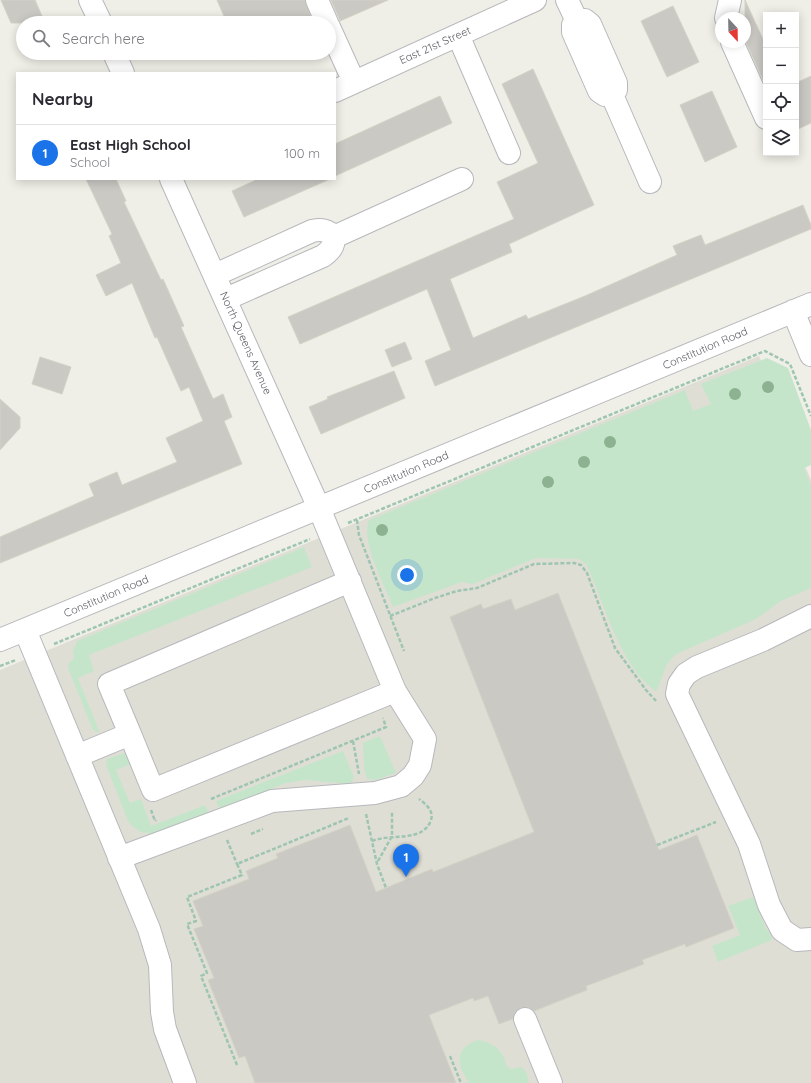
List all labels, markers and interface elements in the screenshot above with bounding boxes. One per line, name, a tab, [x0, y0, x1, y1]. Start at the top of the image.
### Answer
north arrow	[715, 12, 751, 48]
map controls	[763, 12, 799, 156]
button: +	[763, 12, 799, 48]
search box	[16, 16, 336, 60]
street label: East 21st Street	[397, 23, 473, 67]
icon: search	[30, 27, 52, 49]
text: Search here	[62, 29, 145, 48]
button: −	[763, 48, 799, 84]
button: locate	[763, 84, 799, 120]
text: Nearby	[32, 88, 93, 109]
button: layers	[763, 120, 799, 156]
text: East High School	[70, 135, 191, 154]
text: 1	[42, 145, 48, 161]
text: 100 m	[284, 145, 320, 161]
text: School	[70, 154, 110, 170]
street label: North Queens Avenue	[217, 289, 275, 397]
street label: Constitution Road	[660, 324, 750, 372]
street label: Constitution Road	[361, 448, 451, 496]
your location	[397, 565, 417, 585]
street label: Constitution Road	[61, 572, 151, 620]
pin: 1	[393, 844, 419, 877]

